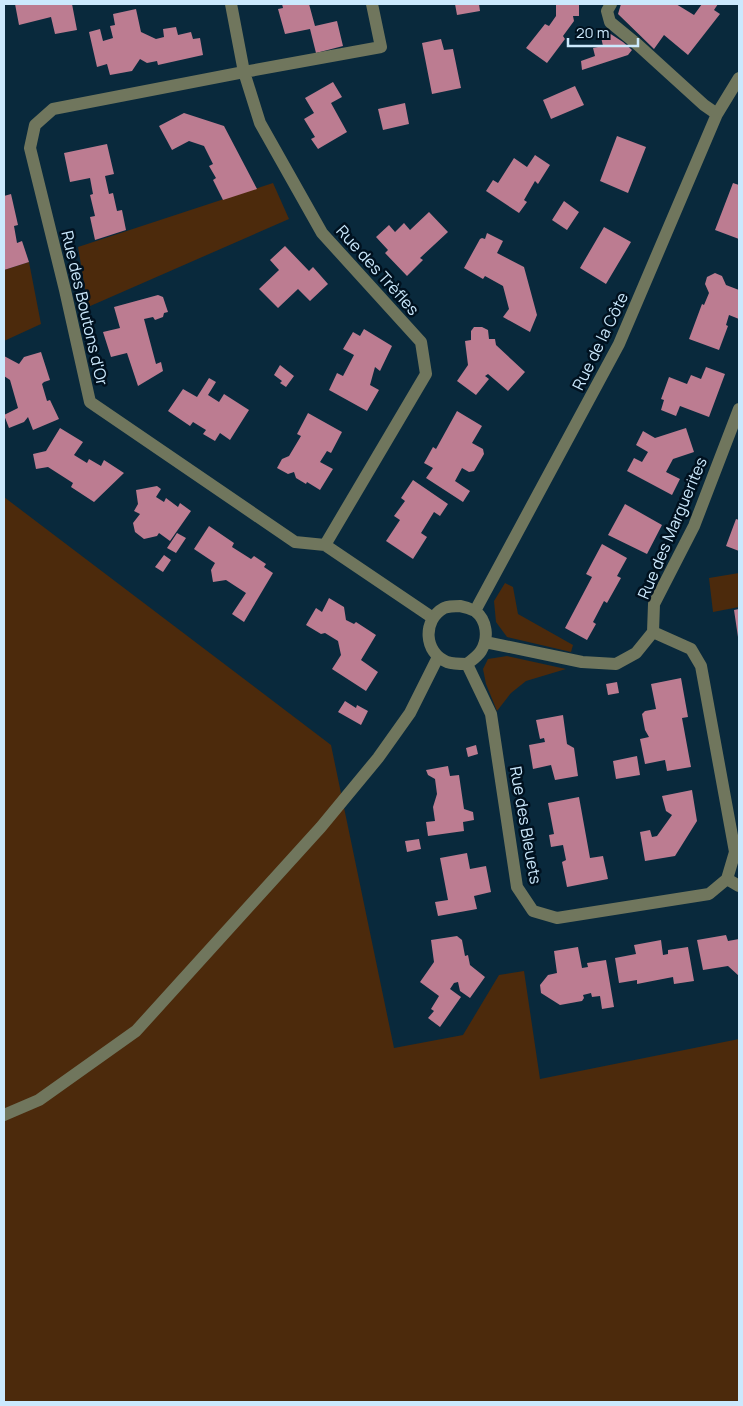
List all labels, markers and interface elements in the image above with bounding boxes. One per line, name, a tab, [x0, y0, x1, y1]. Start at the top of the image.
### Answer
scale bar	[568, 15, 638, 47]
text: 20 m	[576, 22, 609, 43]
street label: Rue des Trèfles	[332, 220, 424, 320]
street label: Rue des Boutons d'Or	[56, 228, 114, 388]
street label: Rue de la Côte	[567, 288, 633, 394]
street label: Rue des Marguerites	[632, 454, 712, 602]
street label: Rue des Bleuets	[505, 764, 547, 886]

